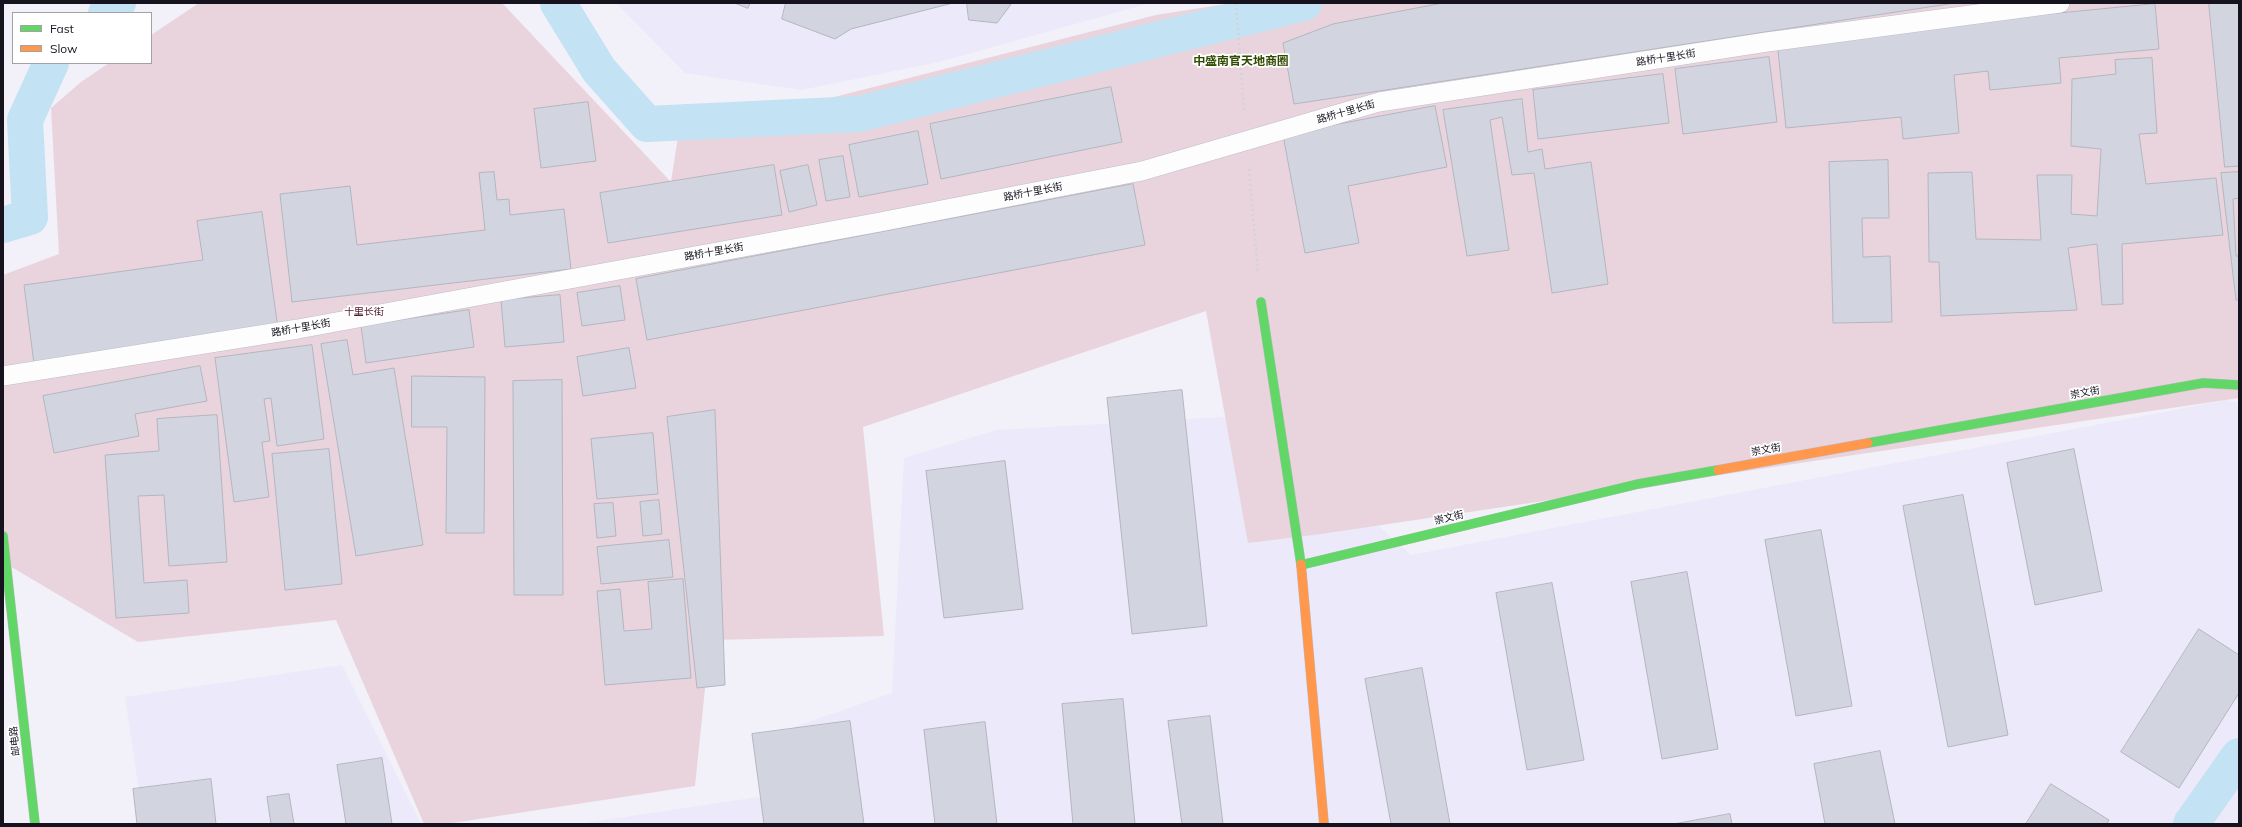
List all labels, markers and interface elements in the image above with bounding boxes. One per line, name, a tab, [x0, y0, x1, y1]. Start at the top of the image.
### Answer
legend	[12, 12, 152, 64]
text: Fast	[50, 21, 74, 36]
text: Slow	[50, 41, 78, 56]
street label: 路桥十里长街	[1635, 47, 1697, 69]
district label: 中盛南官天地商圈	[1193, 54, 1289, 68]
street label: 路桥十里长街	[1316, 98, 1376, 126]
street label: 路桥十里长街	[1002, 180, 1064, 204]
street label: 路桥十里长街	[683, 241, 745, 263]
park label: 十里长街	[344, 306, 384, 318]
street label: 路桥十里长街	[270, 317, 332, 339]
street label: 崇文街	[2069, 384, 2101, 402]
street label: 崇文街	[1750, 441, 1782, 459]
street label: 崇文街	[1433, 509, 1465, 527]
street label: 邮电路	[7, 725, 23, 757]

